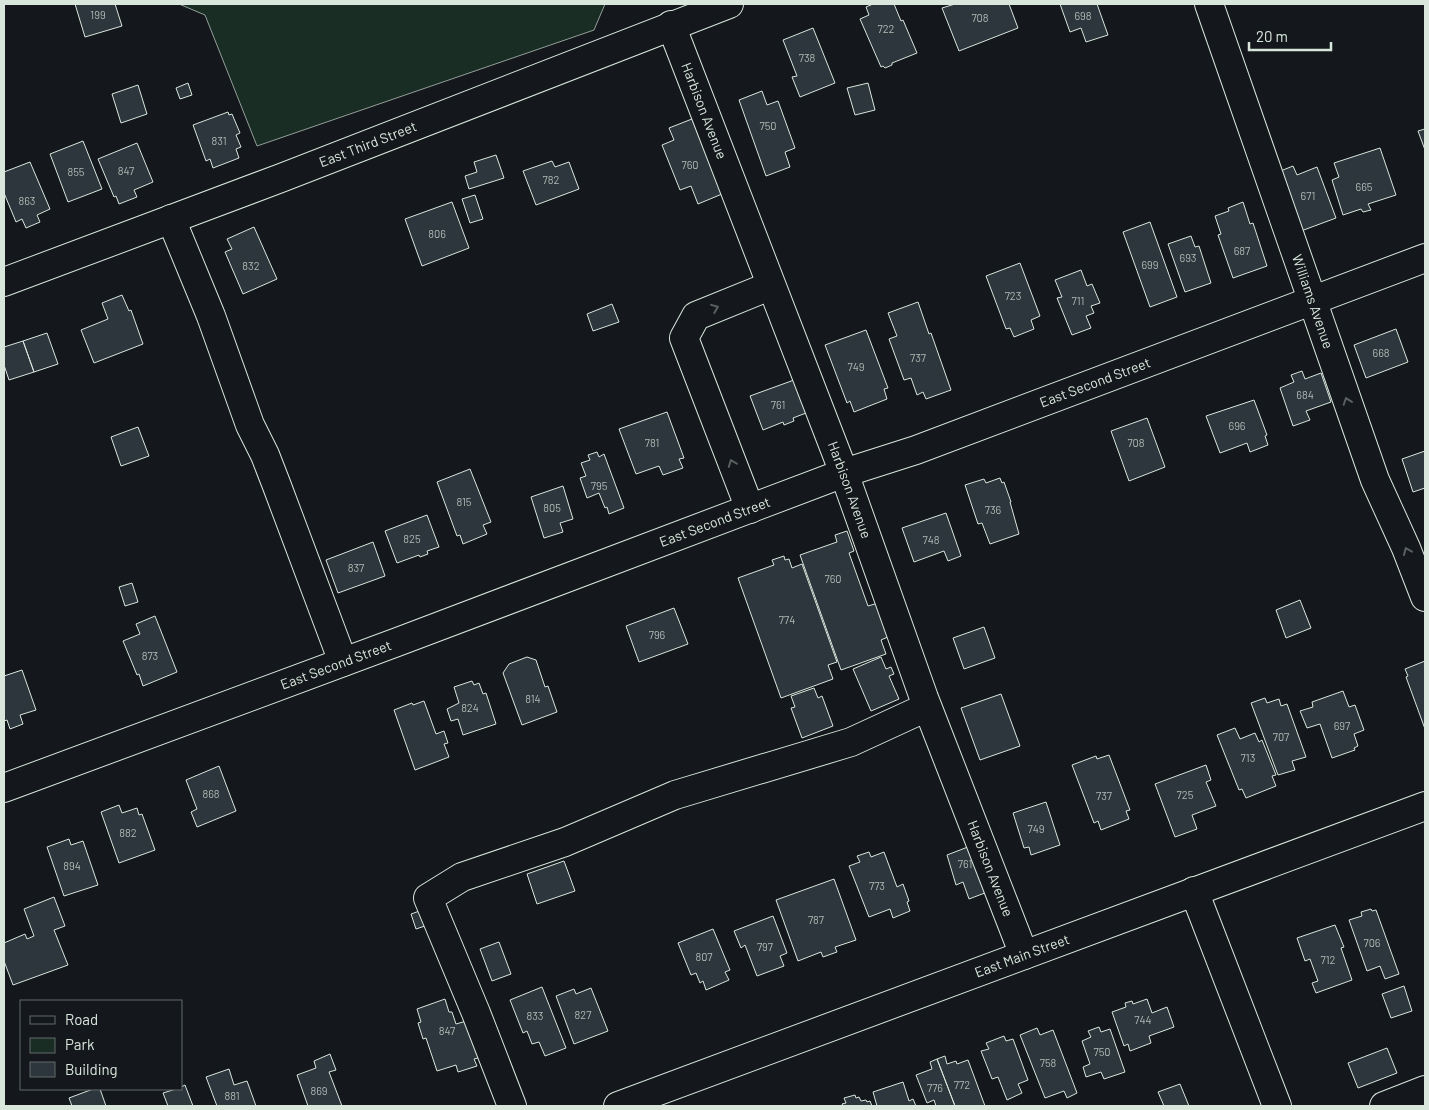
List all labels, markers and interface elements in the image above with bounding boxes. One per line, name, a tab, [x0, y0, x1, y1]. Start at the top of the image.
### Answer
house number: 199	[90, 8, 106, 21]
house number: 698	[1074, 9, 1092, 22]
house number: 708	[971, 11, 989, 24]
scale bar	[1249, 20, 1332, 52]
house number: 722	[878, 22, 895, 35]
text: 20 m	[1256, 27, 1288, 45]
house number: 738	[799, 51, 816, 64]
street label: Harbison Avenue	[678, 60, 731, 161]
street label: East Third Street	[316, 117, 419, 170]
house number: 750	[759, 119, 777, 132]
house number: 831	[211, 134, 227, 147]
house number: 760	[681, 158, 699, 171]
house number: 847	[118, 164, 134, 177]
house number: 855	[67, 165, 85, 178]
house number: 782	[543, 173, 560, 186]
house number: 665	[1356, 180, 1373, 193]
house number: 671	[1301, 189, 1315, 202]
house number: 863	[18, 194, 36, 207]
house number: 806	[428, 227, 446, 240]
house number: 687	[1234, 244, 1250, 257]
house number: 693	[1179, 251, 1197, 264]
street label: Williams Avenue	[1289, 252, 1337, 351]
house number: 699	[1141, 258, 1159, 271]
house number: 832	[242, 259, 260, 272]
house number: 723	[1005, 289, 1021, 302]
house number: 711	[1072, 294, 1084, 307]
one-way arrow	[710, 304, 718, 314]
house number: 668	[1372, 346, 1390, 359]
house number: 737	[910, 351, 926, 364]
street label: East Second Street	[1037, 353, 1153, 411]
house number: 749	[848, 360, 865, 373]
house number: 684	[1296, 388, 1314, 401]
one-way arrow	[1343, 397, 1353, 405]
house number: 761	[771, 398, 785, 411]
house number: 696	[1228, 419, 1246, 432]
house number: 781	[645, 436, 659, 449]
house number: 708	[1127, 436, 1145, 449]
street label: Harbison Avenue	[825, 439, 876, 540]
one-way arrow	[728, 460, 738, 468]
house number: 795	[591, 479, 608, 492]
street label: East Second Street	[657, 493, 772, 550]
house number: 815	[457, 495, 472, 508]
house number: 805	[543, 501, 561, 514]
house number: 736	[985, 503, 1002, 516]
house number: 825	[403, 532, 421, 545]
house number: 748	[923, 533, 940, 546]
one-way arrow	[1403, 547, 1413, 556]
house number: 837	[348, 561, 364, 574]
house number: 760	[824, 572, 842, 585]
house number: 774	[779, 613, 795, 626]
house number: 796	[649, 628, 666, 641]
street label: East Second Street	[278, 636, 394, 693]
house number: 873	[142, 649, 158, 662]
house number: 814	[525, 692, 541, 705]
house number: 824	[461, 701, 479, 714]
house number: 697	[1334, 719, 1350, 732]
house number: 707	[1273, 730, 1289, 743]
house number: 713	[1241, 751, 1255, 764]
house number: 868	[202, 787, 220, 800]
house number: 725	[1177, 788, 1194, 801]
house number: 737	[1096, 789, 1112, 802]
street label: Harbison Avenue	[964, 818, 1017, 919]
house number: 749	[1028, 822, 1045, 835]
house number: 882	[119, 826, 137, 839]
house number: 761	[958, 857, 972, 870]
house number: 894	[63, 859, 81, 872]
house number: 773	[869, 879, 885, 892]
house number: 787	[808, 913, 824, 926]
street label: East Main Street	[972, 930, 1071, 981]
house number: 706	[1363, 936, 1381, 949]
house number: 797	[757, 940, 773, 953]
house number: 807	[695, 950, 713, 963]
house number: 712	[1321, 953, 1336, 966]
legend	[20, 1000, 182, 1090]
house number: 827	[575, 1008, 591, 1021]
house number: 833	[526, 1009, 544, 1022]
text: Road	[65, 1010, 98, 1028]
house number: 744	[1134, 1013, 1152, 1026]
house number: 847	[439, 1024, 455, 1037]
text: Park	[65, 1035, 95, 1053]
house number: 750	[1093, 1045, 1111, 1058]
house number: 758	[1040, 1056, 1057, 1069]
text: Building	[65, 1060, 118, 1078]
house number: 772	[954, 1078, 970, 1091]
house number: 776	[927, 1081, 943, 1094]
house number: 869	[310, 1084, 328, 1097]
house number: 881	[224, 1089, 240, 1102]

